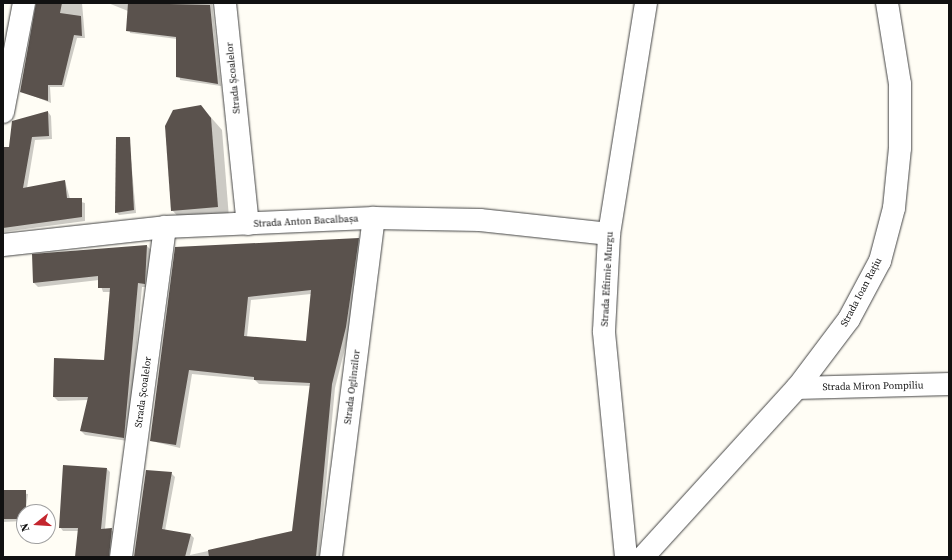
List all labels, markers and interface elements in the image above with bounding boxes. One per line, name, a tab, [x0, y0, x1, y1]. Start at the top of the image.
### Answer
street label: Strada Școalelor	[223, 42, 243, 114]
street label: Strada Anton Bacalbașa	[253, 212, 359, 230]
street label: Strada Eftimie Murgu	[599, 231, 615, 327]
street label: Strada Ioan Rațiu	[838, 255, 884, 329]
street label: Strada Oglinzilor	[341, 349, 363, 425]
street label: Strada Școalelor	[132, 356, 154, 428]
street label: Strada Miron Pompiliu	[822, 379, 924, 393]
north arrow	[16, 504, 56, 544]
text: N	[17, 521, 33, 533]

